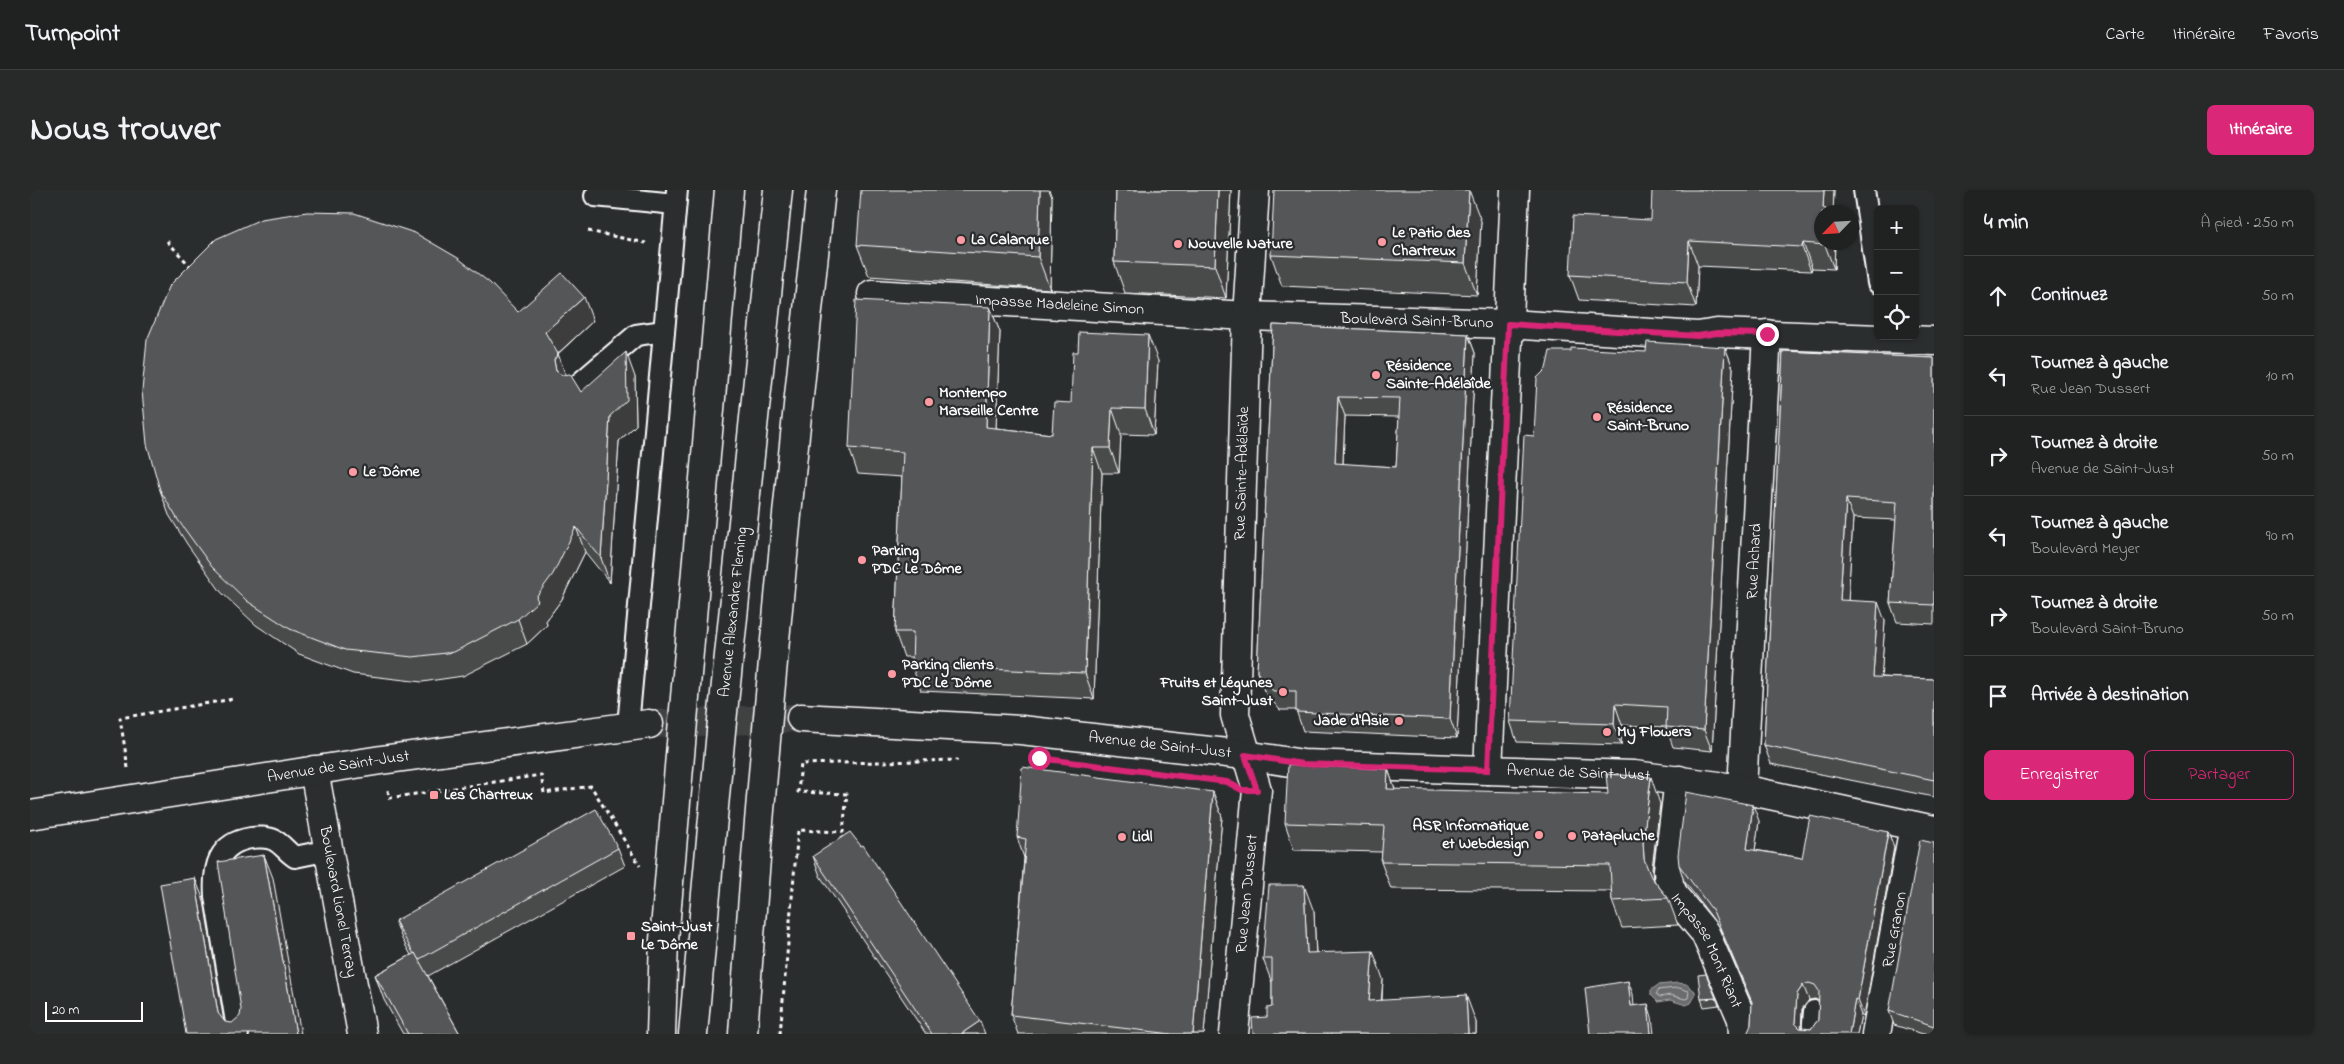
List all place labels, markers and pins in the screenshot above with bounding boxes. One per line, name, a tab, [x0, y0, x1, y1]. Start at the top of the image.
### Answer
place label: Le Patio des Chartreux	[1392, 221, 1471, 263]
place label: La Calanque	[971, 228, 1050, 252]
place label: Nouvelle Nature	[1188, 232, 1293, 256]
marker: La Calanque	[955, 234, 967, 246]
marker: Le Patio des Chartreux	[1376, 236, 1388, 248]
marker: Nouvelle Nature	[1172, 238, 1184, 250]
place label: Résidence Sainte-Adélaîde	[1385, 354, 1491, 396]
marker: Résidence Sainte-Adélaîde	[1370, 369, 1382, 381]
place label: Montempo Marseille Centre	[939, 381, 1039, 423]
marker: Montempo Marseille Centre	[923, 396, 935, 408]
place label: Résidence Saint-Bruno	[1606, 396, 1689, 438]
marker: Résidence Saint-Bruno	[1591, 411, 1603, 423]
place label: Le Dôme	[363, 460, 421, 484]
marker: Le Dôme	[347, 466, 359, 478]
place label: Parking PDC Le Dôme	[872, 539, 962, 581]
marker: Parking PDC Le Dôme	[856, 554, 868, 566]
place label: Parking clients PDC Le Dôme	[902, 653, 994, 695]
marker: Parking clients PDC Le Dôme	[886, 668, 898, 680]
place label: Fruits et Légunes Saint-Just	[1159, 671, 1274, 713]
marker: Fruits et Légunes Saint-Just	[1277, 686, 1289, 698]
place label: Jade d'Asie	[1314, 709, 1390, 733]
marker: Jade d'Asie	[1393, 715, 1405, 727]
place label: My Flowers	[1617, 720, 1692, 745]
marker: My Flowers	[1601, 726, 1613, 738]
place label: Les Chartreux	[444, 783, 533, 807]
marker: Les Chartreux	[428, 789, 440, 801]
place label: ASR Informatique et Webdesign	[1412, 814, 1530, 857]
place label: Patapluche	[1582, 824, 1656, 848]
place label: Lidl	[1132, 825, 1153, 849]
marker: ASR Informatique et Webdesign	[1533, 829, 1545, 841]
marker: Patapluche	[1566, 830, 1578, 842]
marker: Lidl	[1116, 831, 1128, 843]
place label: Saint-Just Le Dôme	[641, 915, 713, 957]
marker: Saint-Just Le Dôme	[625, 930, 637, 942]

